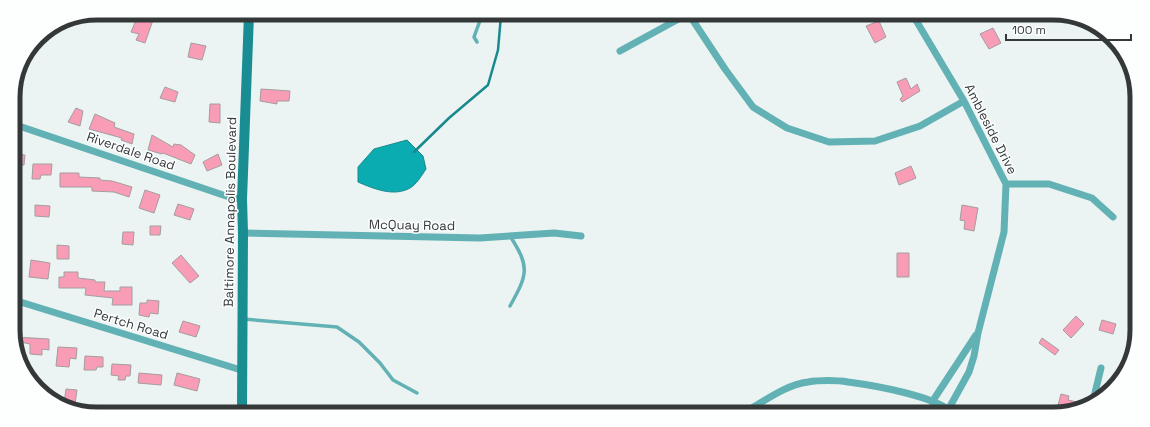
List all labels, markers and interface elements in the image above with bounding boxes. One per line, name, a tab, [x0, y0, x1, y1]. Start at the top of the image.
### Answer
scale bar	[1006, 16, 1131, 42]
text: 100 m	[1012, 22, 1046, 38]
street label: Ambleside Drive	[961, 81, 1021, 177]
street label: Baltimore Annapolis Boulevard	[220, 117, 240, 307]
street label: Riverdale Road	[85, 128, 177, 174]
street label: McQuay Road	[369, 216, 455, 234]
street label: Pertch Road	[92, 305, 170, 343]

